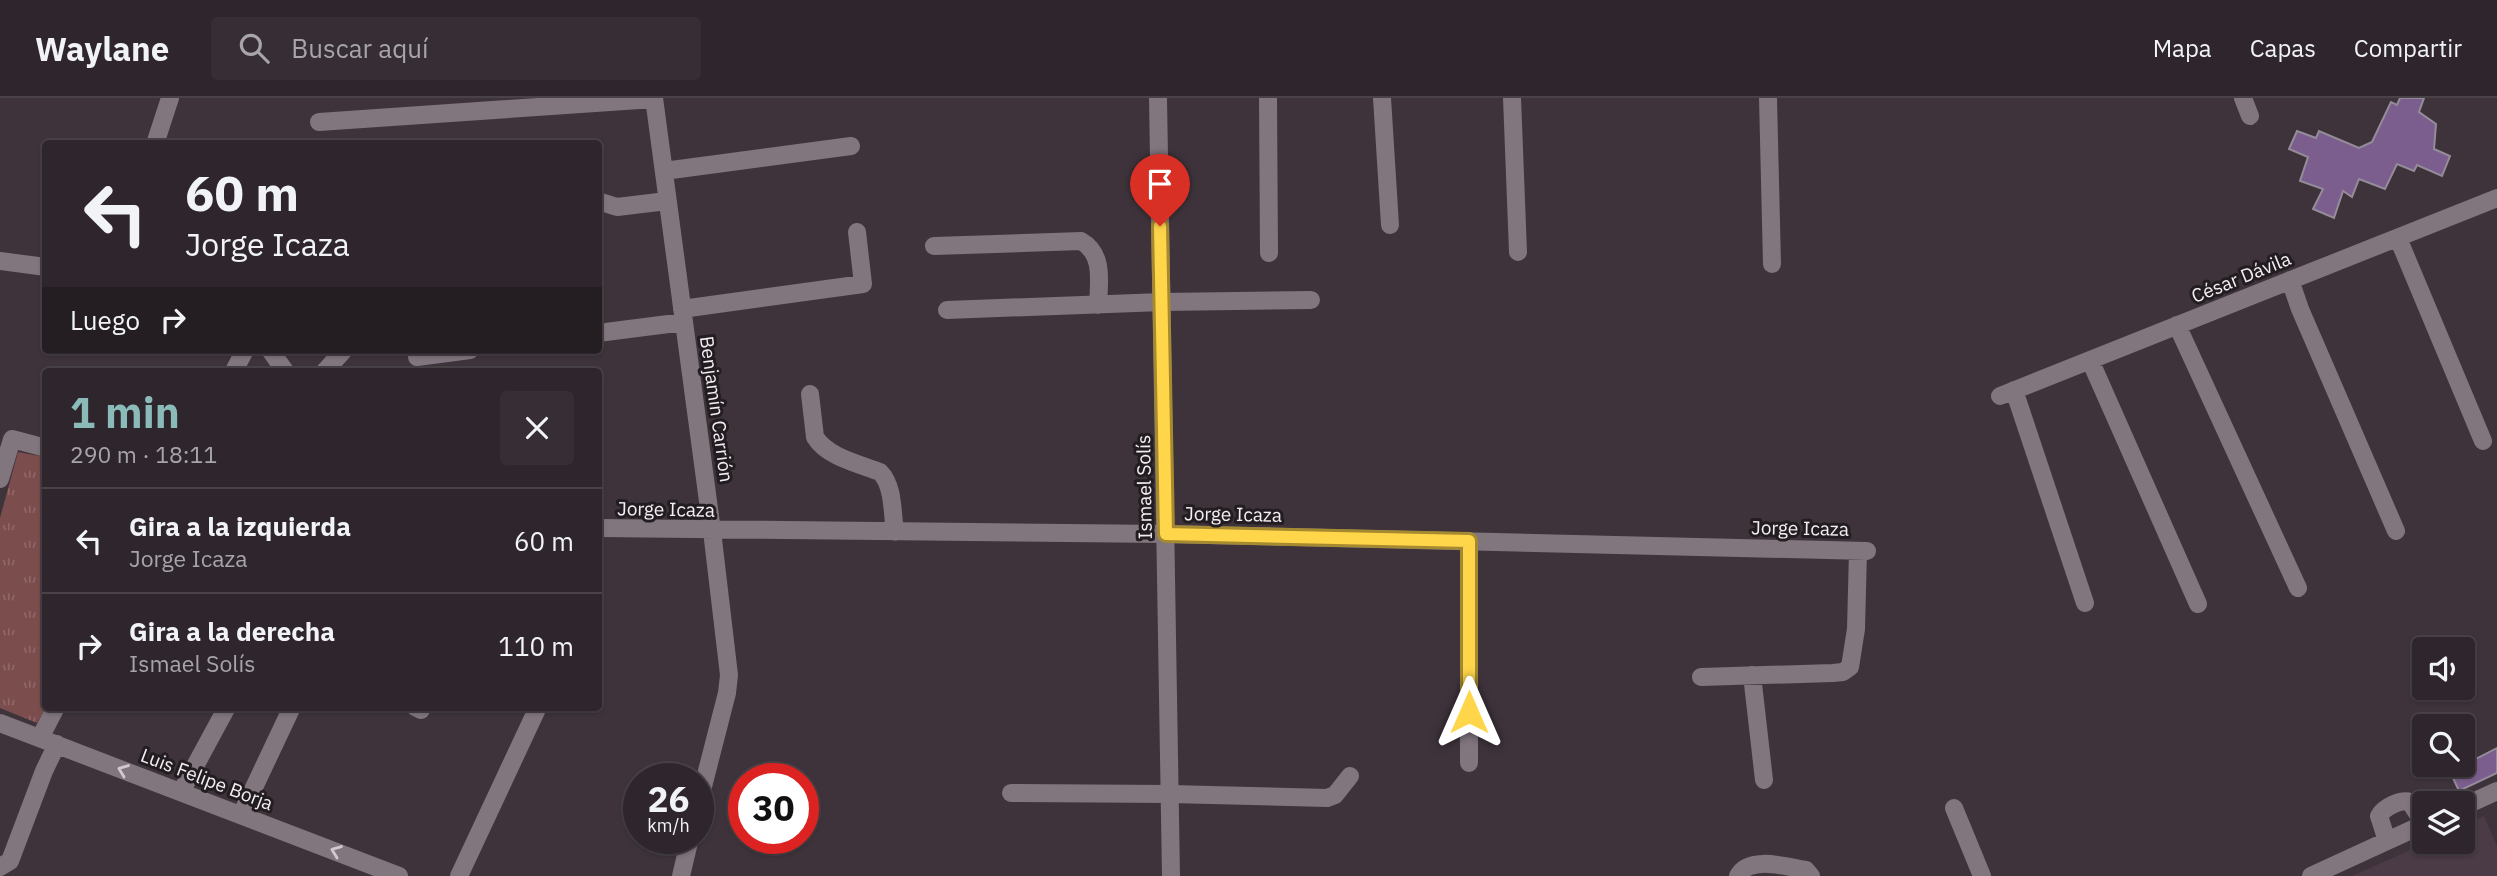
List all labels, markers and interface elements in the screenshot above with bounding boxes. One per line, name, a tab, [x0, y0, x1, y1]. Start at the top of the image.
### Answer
search box	[211, 17, 701, 80]
text: Waylane	[35, 27, 169, 70]
icon: search	[235, 29, 273, 67]
text: Buscar aquí	[291, 31, 429, 65]
text: Mapa	[2153, 32, 2212, 64]
text: Capas	[2250, 32, 2316, 64]
text: Compartir	[2354, 32, 2462, 64]
pin	[1130, 154, 1190, 226]
text: 60 m	[185, 161, 299, 224]
icon: arrive	[1141, 165, 1179, 203]
icon: left	[70, 168, 161, 259]
text: Jorge Icaza	[185, 223, 350, 265]
street label: César Dávila	[2188, 246, 2294, 308]
icon: right	[154, 301, 192, 339]
text: Luego	[70, 303, 140, 337]
street label: Benjamín Carrión	[695, 334, 739, 484]
text: 1 min	[70, 385, 180, 440]
button: close	[500, 391, 574, 465]
street label: Ismael Solís	[1131, 435, 1157, 539]
text: 290 m · 18:11	[70, 439, 217, 469]
street label: Jorge Icaza	[617, 496, 715, 522]
street label: Jorge Icaza	[1184, 501, 1282, 527]
text: Gira a la izquierda	[129, 509, 351, 543]
street label: Jorge Icaza	[1751, 515, 1849, 541]
icon: left	[70, 522, 108, 560]
text: 60 m	[514, 524, 574, 558]
text: Jorge Icaza	[129, 543, 247, 573]
text: Gira a la derecha	[129, 614, 335, 648]
icon: right	[70, 627, 108, 665]
text: 110 m	[498, 629, 574, 663]
map controls	[2412, 637, 2475, 854]
button: sound	[2412, 637, 2475, 700]
text: Ismael Solís	[129, 648, 256, 678]
position arrow	[1432, 675, 1506, 749]
button: search	[2412, 714, 2475, 777]
street label: Luis Felipe Borja	[137, 743, 277, 815]
speed limit sign: 30	[728, 763, 819, 854]
one-way arrow	[118, 764, 130, 778]
text: 26	[647, 776, 690, 822]
button: layers	[2412, 791, 2475, 854]
text: km/h	[647, 814, 690, 837]
one-way arrow	[330, 846, 342, 860]

